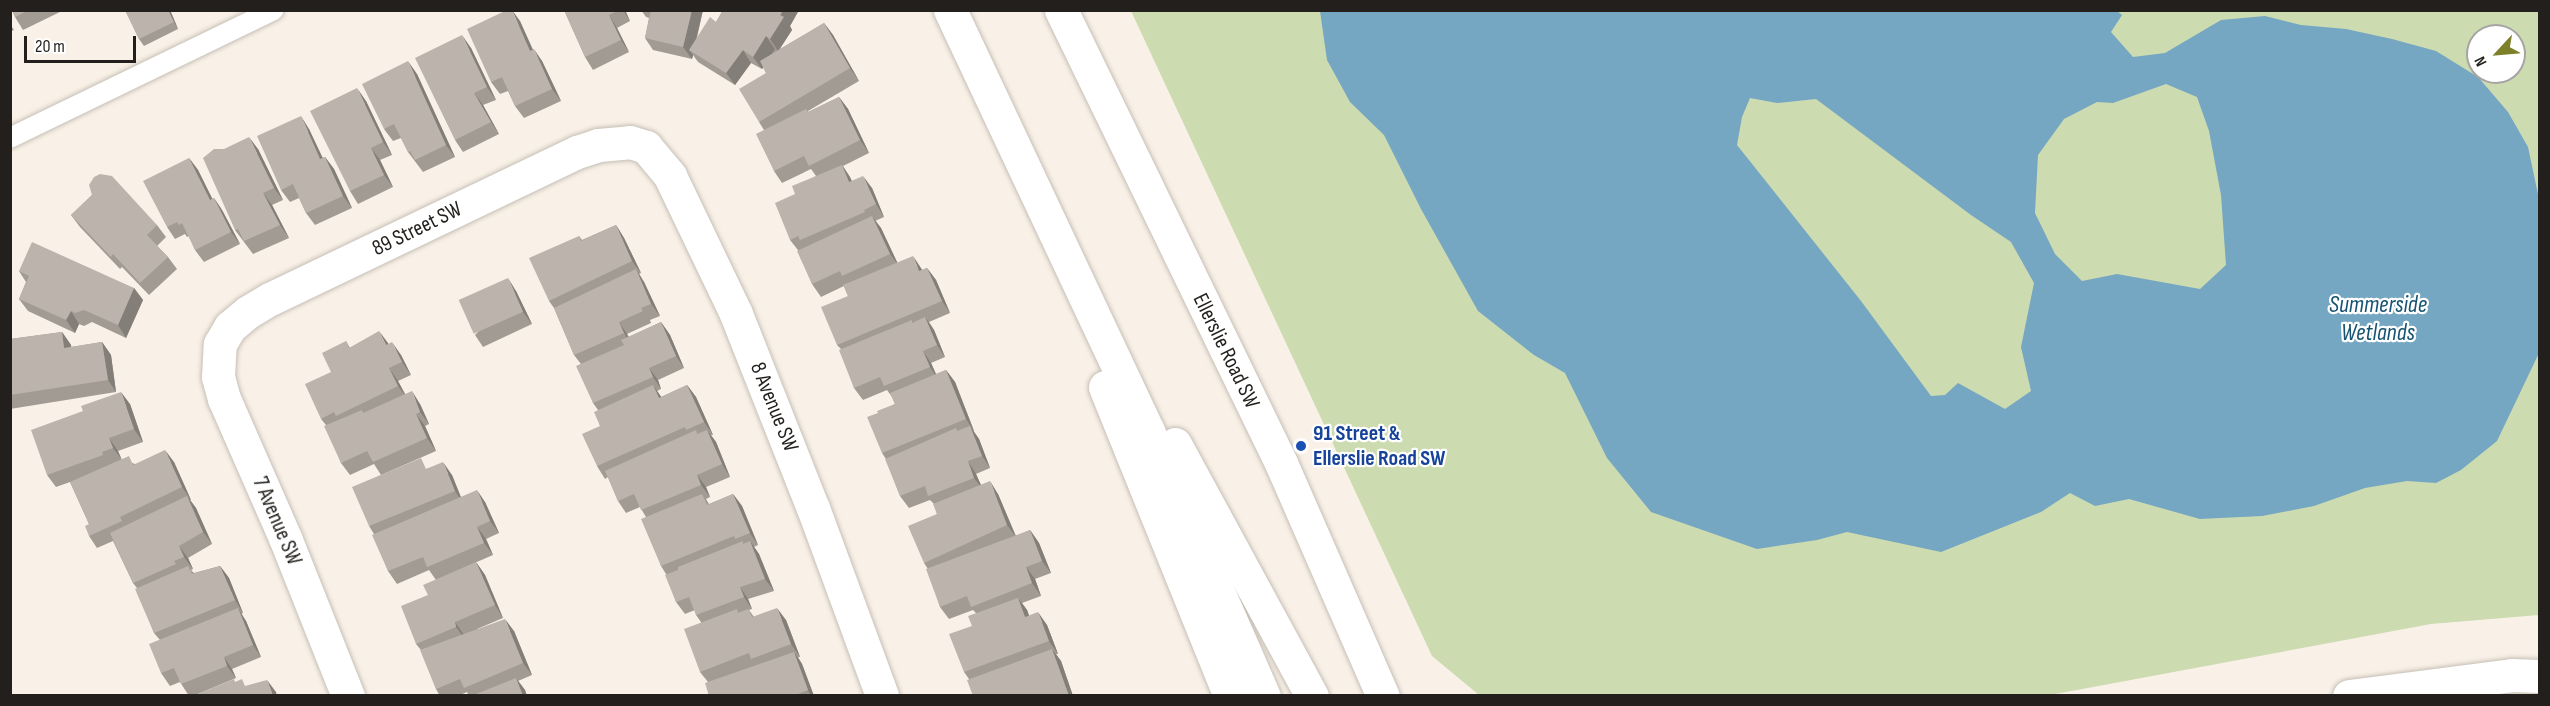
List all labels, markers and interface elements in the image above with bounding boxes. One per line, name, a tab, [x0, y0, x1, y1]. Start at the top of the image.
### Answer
scale bar	[27, 24, 140, 62]
north arrow	[2466, 24, 2526, 84]
text: 20 m	[35, 36, 65, 57]
text: N	[2471, 53, 2492, 69]
street label: 89 Street SW	[368, 196, 466, 262]
street label: Ellerslie Road SW	[1187, 289, 1265, 413]
water label: Summerside Wetlands	[2329, 291, 2427, 347]
street label: 8 Avenue SW	[744, 358, 804, 456]
place label: 91 Street & Ellerslie Road SW	[1313, 420, 1445, 472]
marker: 91 Street & Ellerslie Road SW	[1294, 439, 1308, 453]
street label: 7 Avenue SW	[247, 473, 307, 569]

